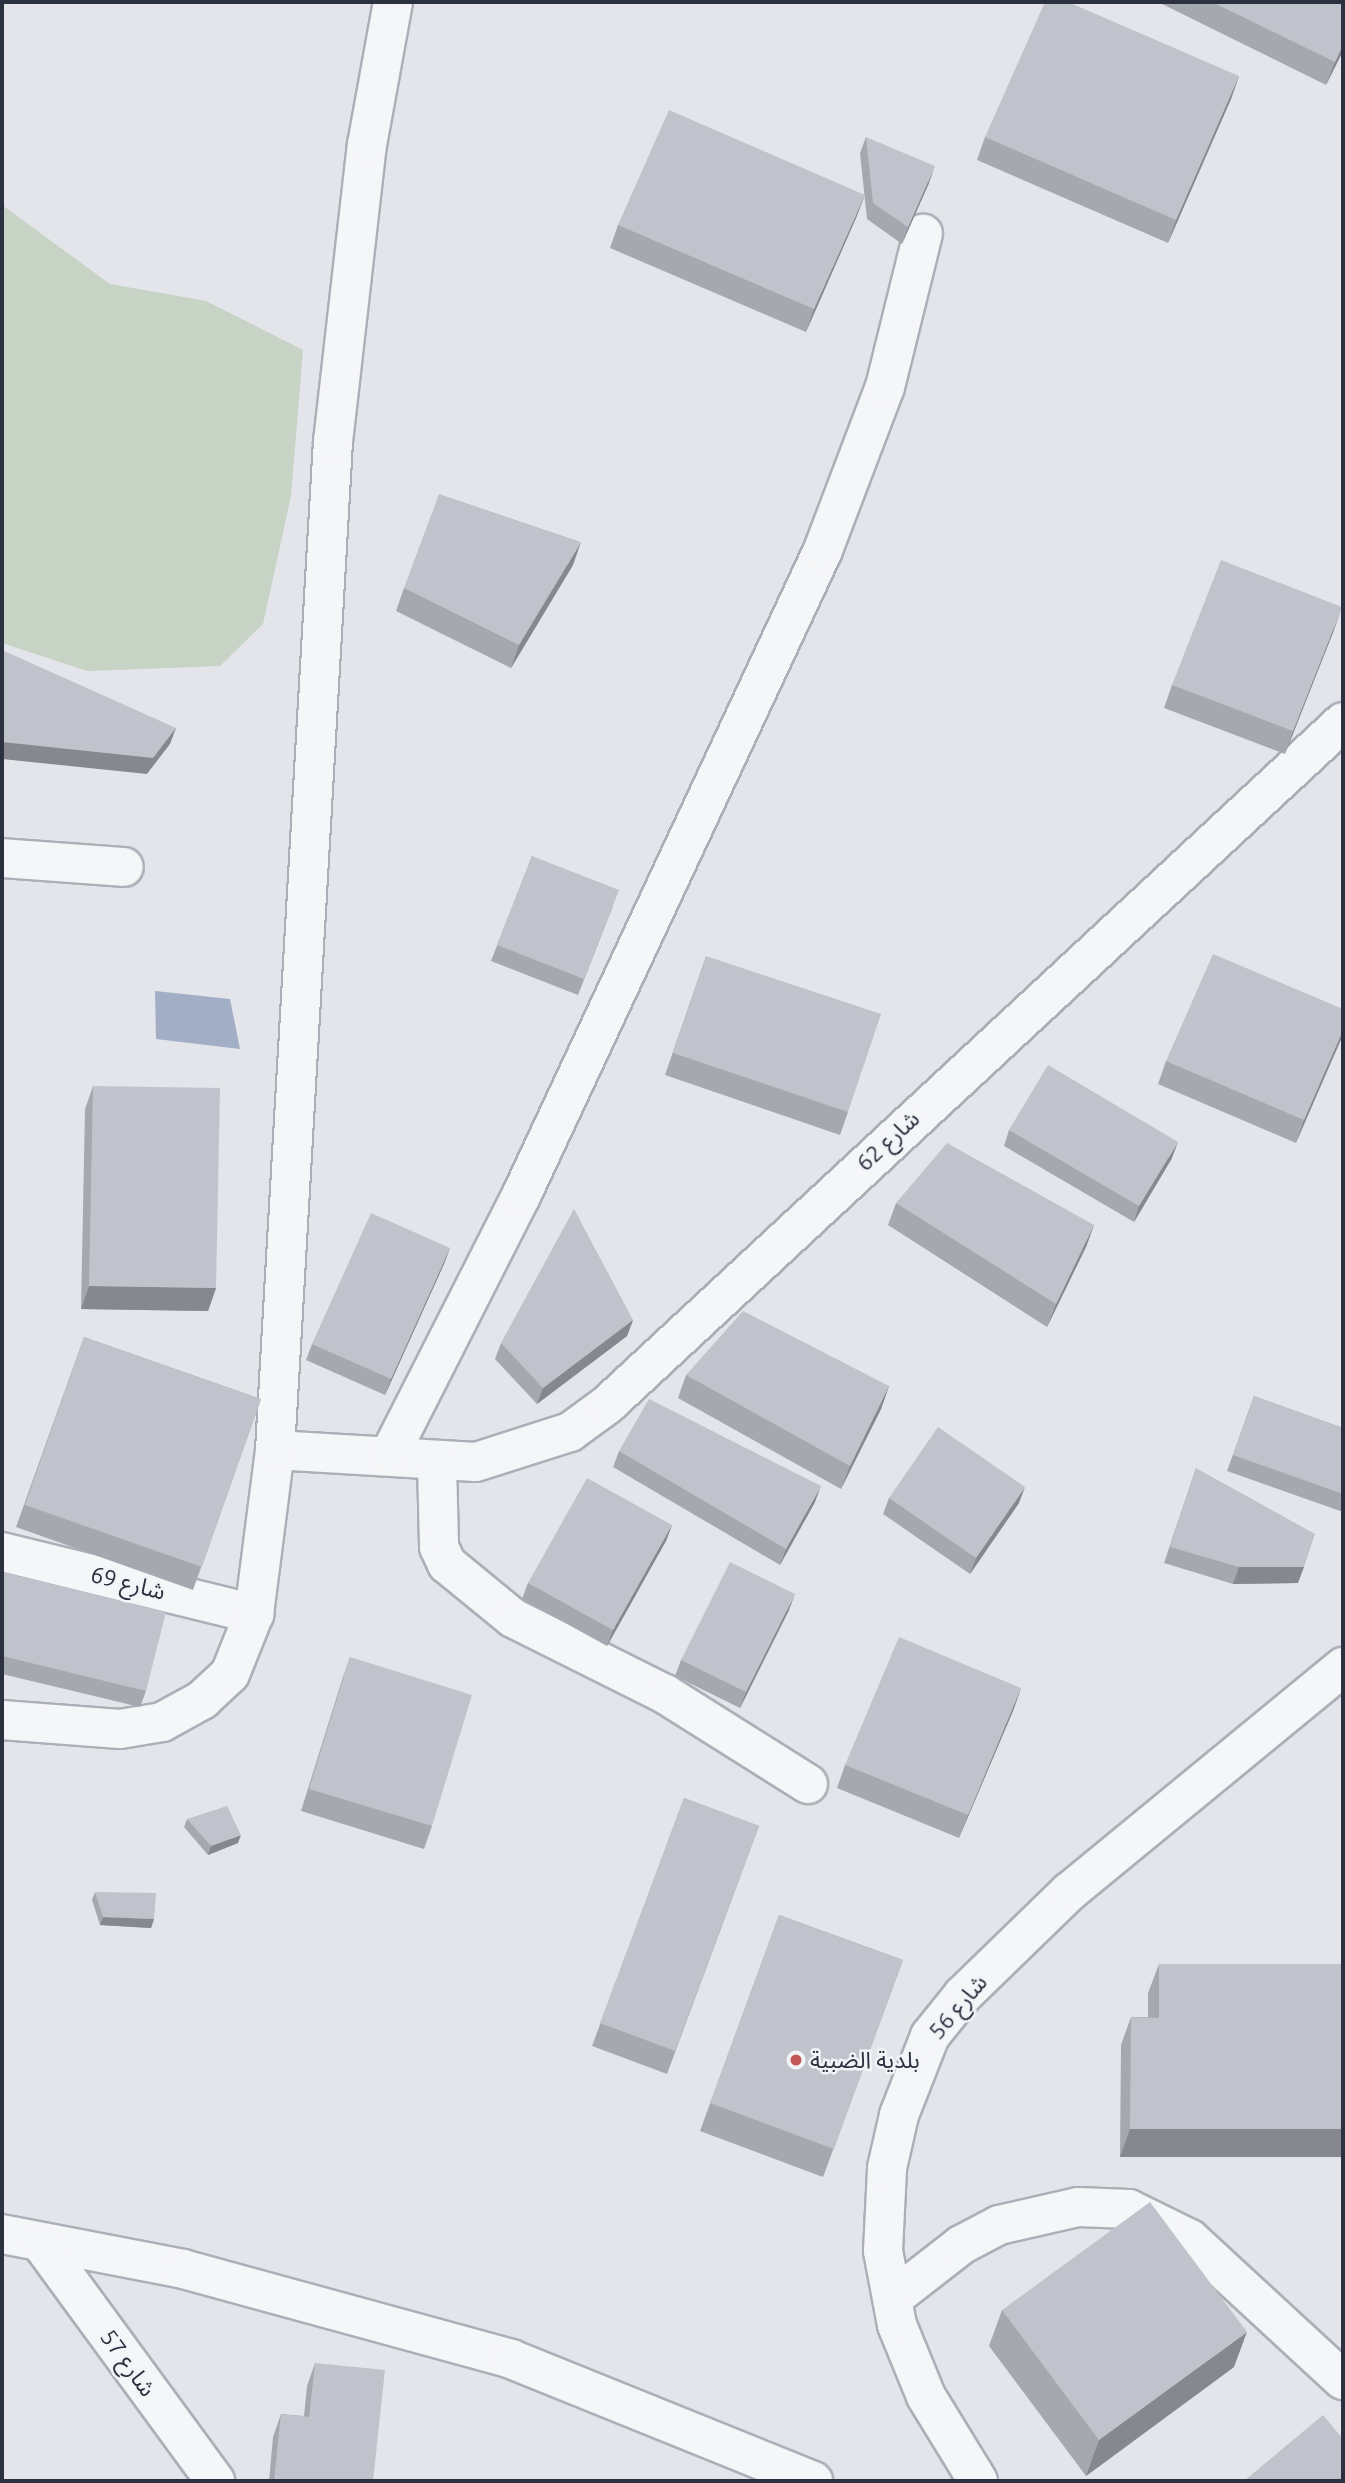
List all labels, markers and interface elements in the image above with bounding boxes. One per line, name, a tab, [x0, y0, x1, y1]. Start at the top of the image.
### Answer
street label: شارع 62	[851, 1105, 925, 1177]
street label: شارع 69	[88, 1560, 168, 1606]
street label: شارع 56	[923, 1969, 993, 2045]
place label: بلدية الضبية	[810, 2046, 920, 2074]
marker: بلدية الضبية	[788, 2052, 804, 2068]
street label: شارع 57	[94, 2324, 162, 2402]

